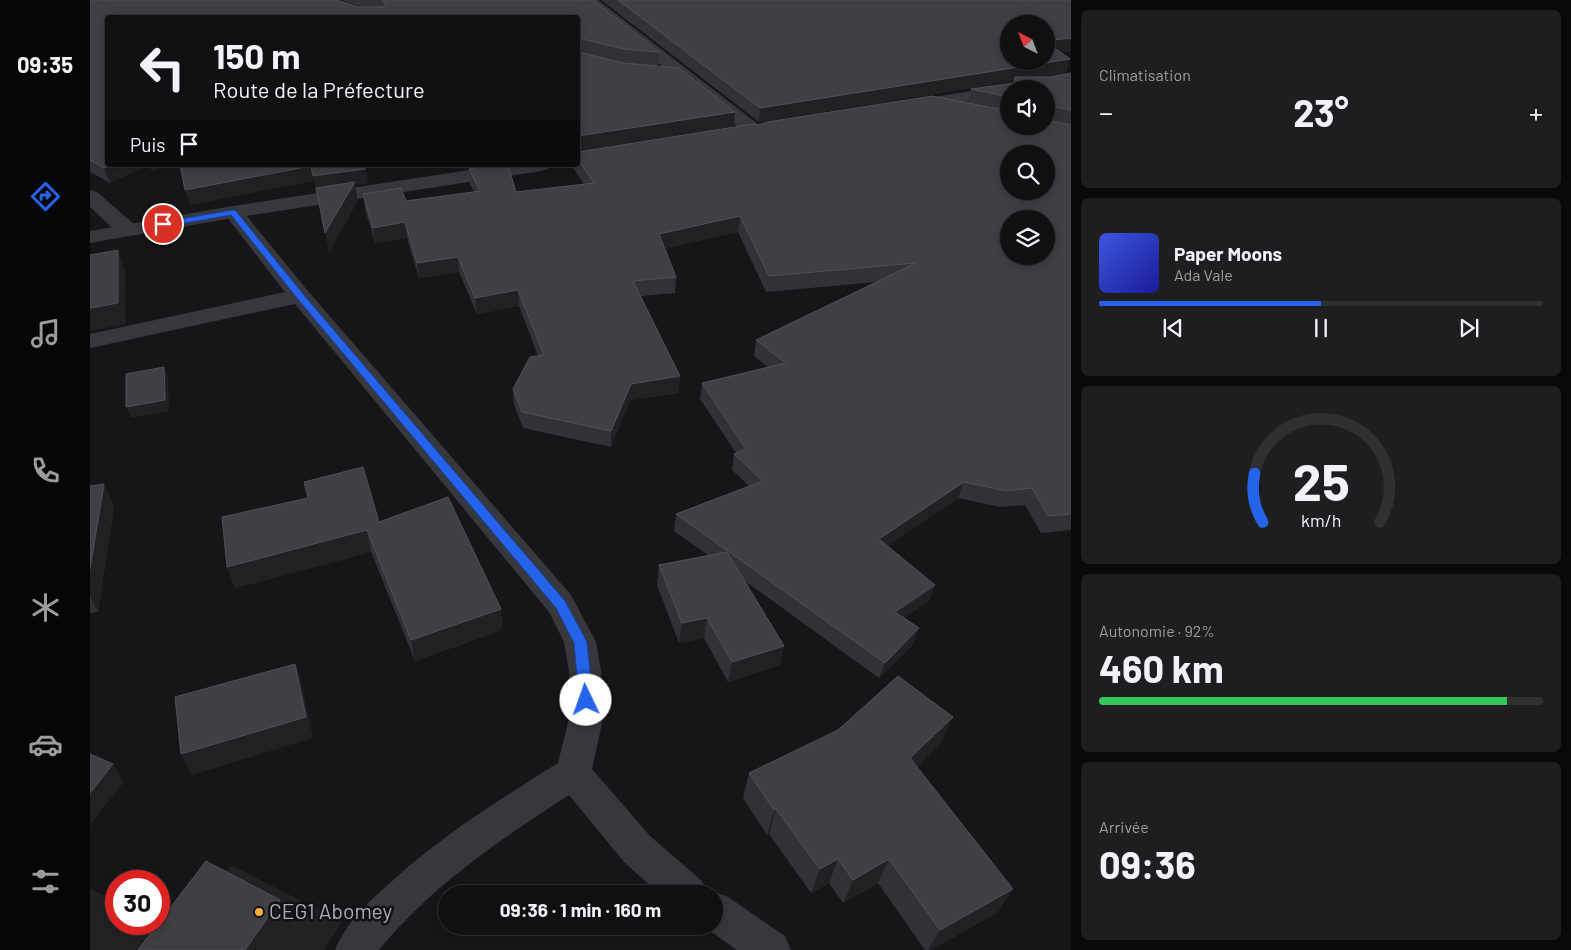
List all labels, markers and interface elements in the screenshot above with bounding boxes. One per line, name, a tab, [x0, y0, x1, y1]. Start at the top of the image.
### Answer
north arrow	[1000, 15, 1055, 70]
map controls	[1000, 15, 1055, 265]
text: 150 m	[213, 34, 300, 76]
icon: left	[130, 35, 195, 100]
text: 09:35	[17, 51, 73, 77]
text: Climatisation	[1099, 65, 1191, 84]
text: Route de la Préfecture	[213, 76, 425, 102]
button: sound	[1000, 80, 1055, 135]
text: 23°	[1293, 89, 1349, 135]
text: −	[1099, 95, 1113, 129]
text: +	[1529, 95, 1543, 129]
icon: arrive	[175, 130, 203, 158]
text: Puis	[130, 133, 165, 156]
button: search	[1000, 145, 1055, 200]
icon: directions	[28, 179, 63, 214]
pin	[142, 203, 184, 245]
icon: arrive	[149, 210, 177, 238]
button: layers	[1000, 210, 1055, 265]
text: Paper Moons	[1174, 242, 1282, 265]
text: Ada Vale	[1174, 265, 1233, 284]
icon: previous	[1159, 314, 1187, 342]
icon: pause	[1307, 314, 1335, 342]
icon: next	[1455, 314, 1483, 342]
icon: music	[28, 316, 63, 351]
text: 25	[1292, 449, 1350, 511]
icon: phone	[28, 453, 63, 488]
text: km/h	[1301, 509, 1341, 531]
icon: climate	[28, 590, 63, 625]
text: Autonomie · 92%	[1099, 621, 1215, 640]
text: 460 km	[1099, 645, 1224, 691]
position arrow	[559, 673, 611, 725]
icon: car	[28, 727, 63, 762]
text: Arrivée	[1099, 817, 1149, 836]
text: 09:36	[1099, 841, 1196, 887]
icon: filters	[28, 864, 63, 899]
speed limit sign: 30	[105, 870, 170, 935]
place label: CEG1 Abomey	[269, 898, 393, 923]
text: 09:36 · 1 min · 160 m	[500, 898, 661, 921]
marker: CEG1 Abomey	[253, 906, 265, 918]

